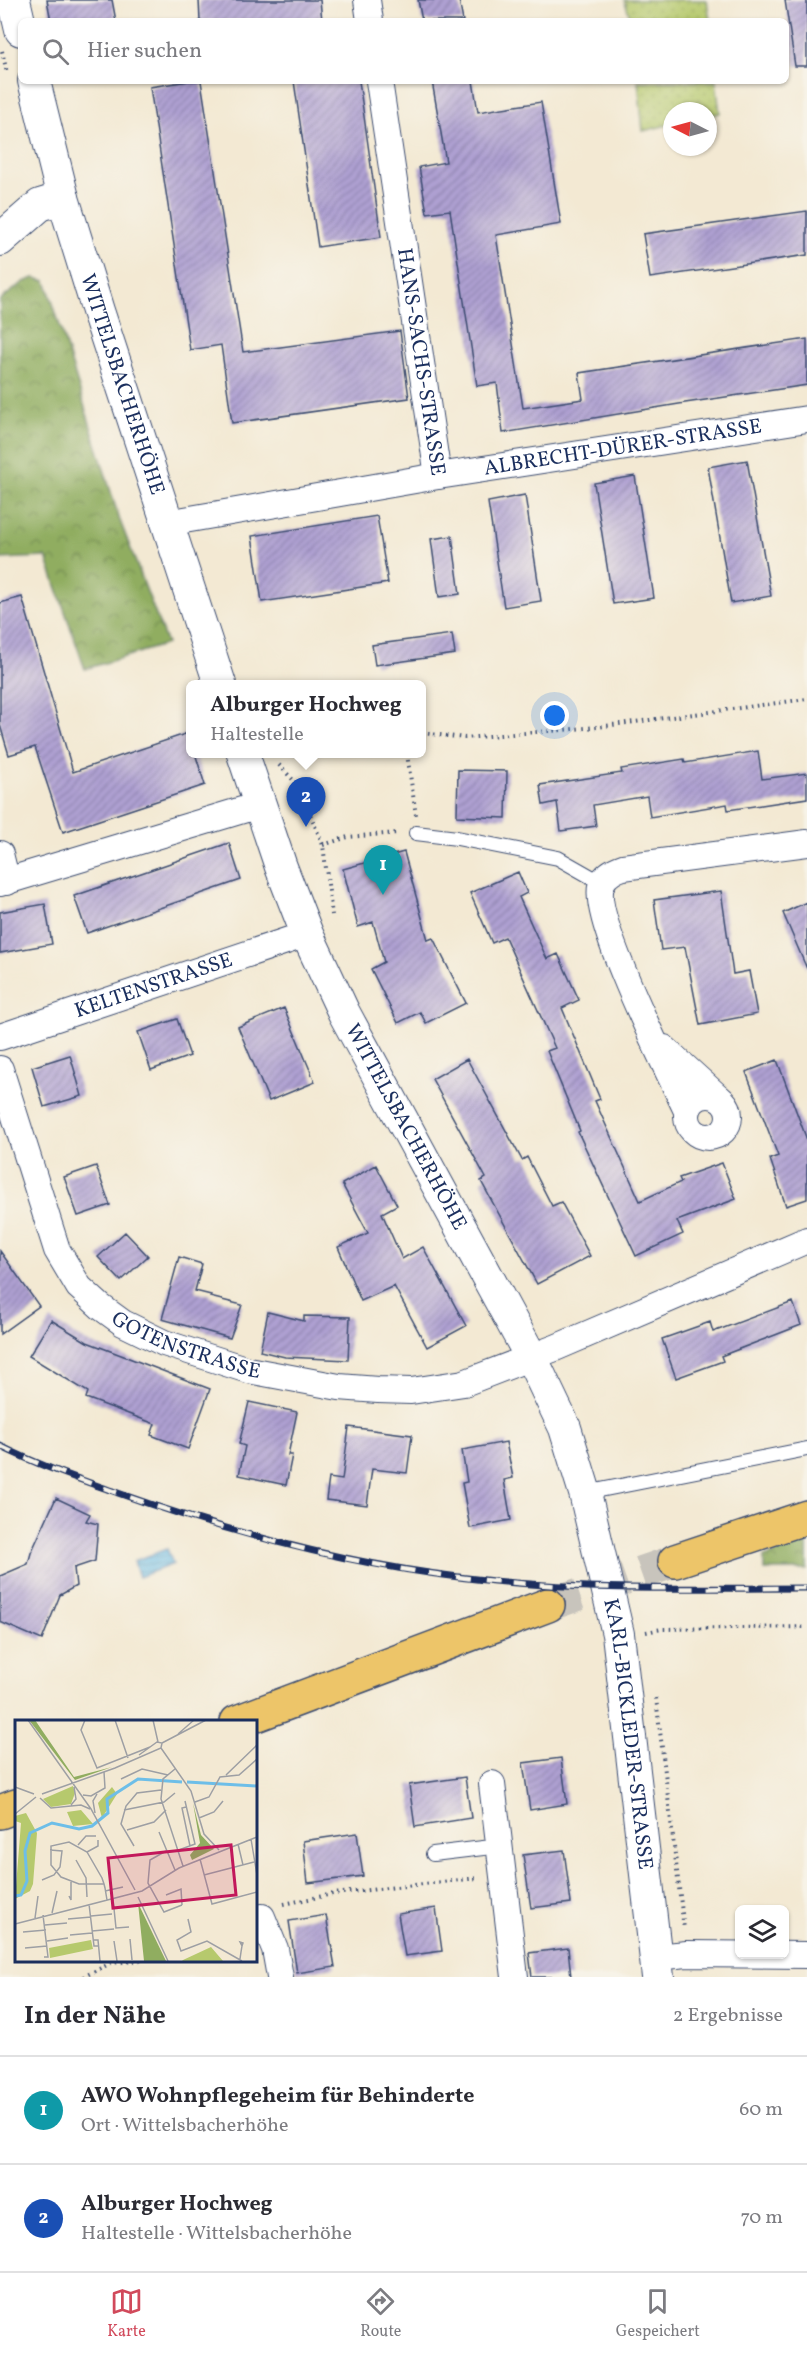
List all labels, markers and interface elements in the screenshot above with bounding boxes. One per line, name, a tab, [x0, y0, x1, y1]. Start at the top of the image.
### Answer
search box	[18, 18, 789, 84]
icon: search	[39, 35, 72, 68]
text: Hier suchen	[87, 36, 202, 67]
north arrow	[663, 102, 717, 156]
street label: HANS-SACHS-STRASSE	[390, 246, 452, 478]
street label: WITTELSBACHERHÖHE	[73, 270, 172, 499]
street label: ALBRECHT-DÜRER-STRASSE	[482, 412, 764, 483]
popup	[186, 680, 426, 758]
text: Alburger Hochweg	[210, 690, 402, 721]
your location	[540, 701, 569, 730]
text: Haltestelle	[210, 721, 304, 749]
pin: 2	[286, 778, 326, 827]
pin: 1	[364, 846, 403, 895]
street label: KELTENSTRASSE	[71, 945, 237, 1026]
street label: WITTELSBACHERHÖHE	[338, 1019, 474, 1235]
street label: GOTENSTRASSE	[105, 1304, 263, 1387]
street label: KARL-BICKLEDER-STRASSE	[596, 1596, 660, 1871]
inset map	[15, 1720, 256, 1962]
map controls	[735, 1905, 789, 1959]
button: layers	[735, 1905, 789, 1959]
text: In der Nähe	[24, 1998, 166, 2034]
text: 2 Ergebnisse	[673, 2002, 783, 2030]
text: AWO Wohnpflegeheim für Behinderte	[81, 2081, 474, 2112]
text: 1	[39, 2096, 48, 2124]
text: 60 m	[739, 2096, 783, 2124]
text: Ort · Wittelsbacherhöhe	[81, 2112, 288, 2140]
text: Alburger Hochweg	[81, 2189, 273, 2220]
text: 2	[38, 2204, 49, 2232]
text: 70 m	[740, 2204, 783, 2232]
text: Haltestelle · Wittelsbacherhöhe	[81, 2220, 352, 2248]
tab: Karte	[107, 2285, 146, 2343]
tab: Route	[360, 2285, 401, 2343]
tab: Gespeichert	[616, 2285, 700, 2343]

